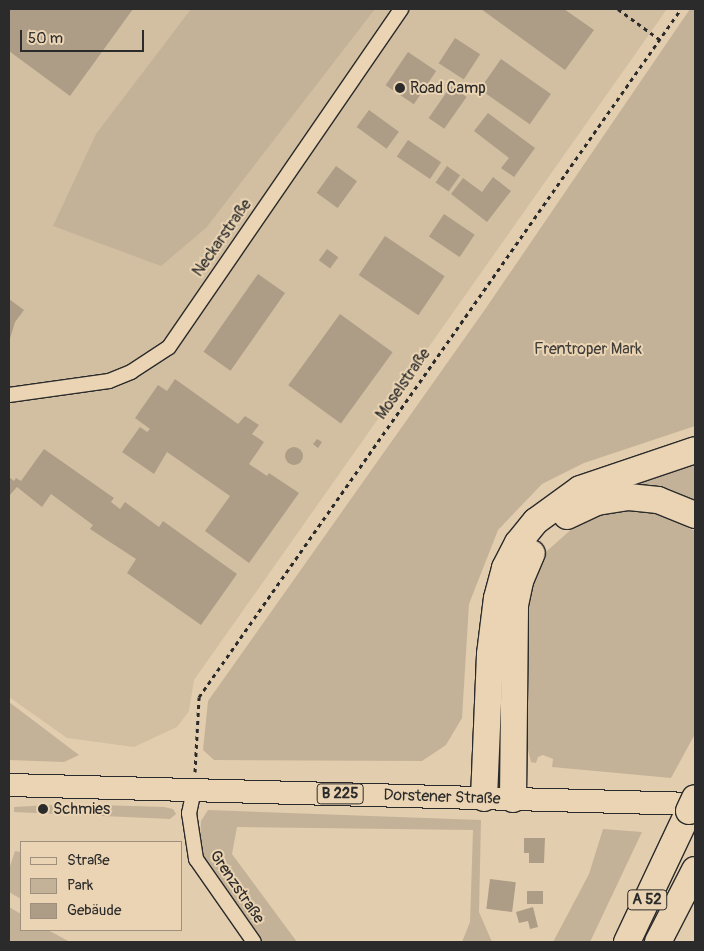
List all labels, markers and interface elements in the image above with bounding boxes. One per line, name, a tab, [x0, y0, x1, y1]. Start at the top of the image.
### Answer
scale bar	[22, 20, 146, 52]
text: 50 m	[28, 29, 63, 48]
place label: Road Camp	[410, 78, 486, 98]
marker: Road Camp	[394, 82, 406, 94]
street label: Neckarstraße	[188, 196, 256, 280]
park label: Frentroper Mark	[534, 339, 642, 359]
street label: Moselstraße	[372, 345, 434, 423]
road number: B 225	[316, 782, 364, 806]
street label: Dorstener Straße	[383, 785, 501, 809]
place label: Schmies	[53, 799, 110, 819]
marker: Schmies	[37, 803, 49, 815]
legend	[20, 841, 182, 931]
street label: Grenzstraße	[205, 847, 269, 927]
text: Straße	[67, 851, 110, 870]
text: Park	[67, 876, 93, 895]
road number: A 52	[627, 888, 667, 912]
text: Gebäude	[67, 901, 121, 920]

